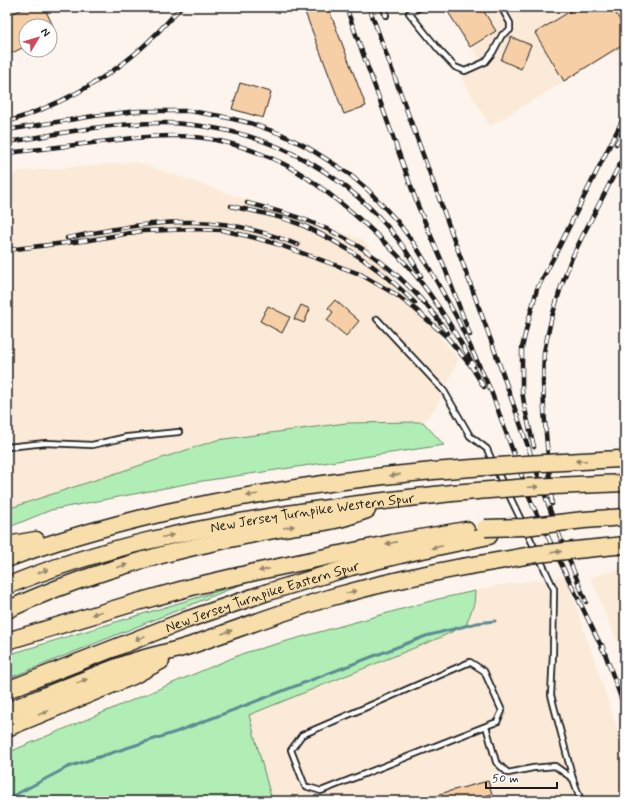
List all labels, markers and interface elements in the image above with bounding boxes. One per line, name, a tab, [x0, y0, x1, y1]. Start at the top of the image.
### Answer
north arrow	[18, 18, 58, 58]
text: N	[37, 25, 53, 40]
one-way arrow	[574, 458, 587, 464]
one-way arrow	[389, 472, 401, 478]
one-way arrow	[527, 484, 540, 490]
street label: New Jersey Turnpike Western Spur	[209, 489, 415, 537]
one-way arrow	[246, 492, 258, 498]
one-way arrow	[283, 524, 295, 530]
one-way arrow	[162, 533, 175, 539]
one-way arrow	[385, 540, 397, 546]
one-way arrow	[431, 544, 444, 550]
one-way arrow	[550, 549, 562, 555]
street label: New Jersey Turnpike Eastern Spur	[163, 557, 361, 637]
one-way arrow	[116, 563, 128, 569]
one-way arrow	[38, 568, 50, 574]
one-way arrow	[258, 568, 270, 574]
one-way arrow	[345, 589, 357, 595]
one-way arrow	[91, 610, 103, 616]
one-way arrow	[222, 628, 234, 634]
one-way arrow	[133, 636, 145, 642]
one-way arrow	[77, 678, 89, 684]
one-way arrow	[37, 709, 49, 716]
scale bar	[486, 764, 557, 790]
text: 50 m	[492, 771, 519, 787]

